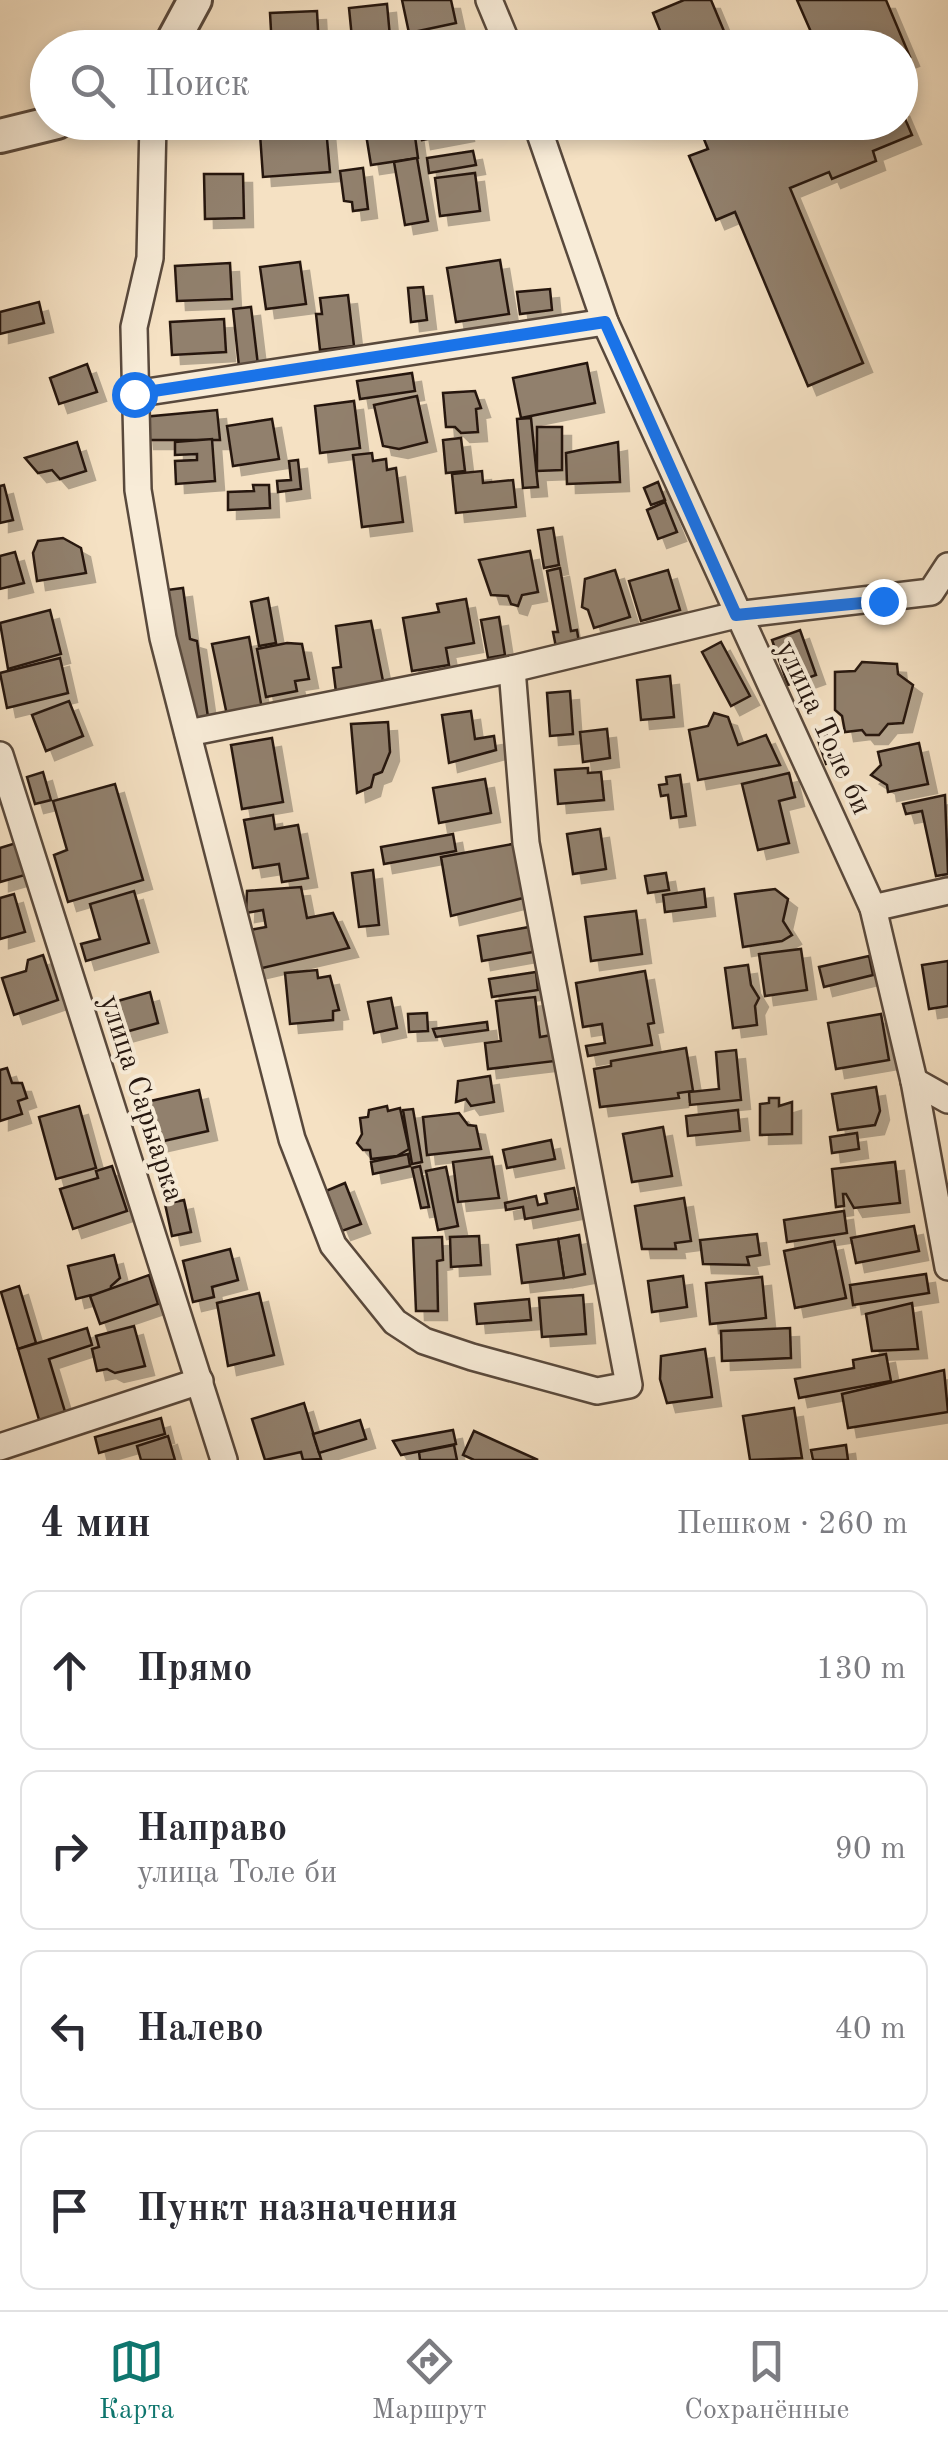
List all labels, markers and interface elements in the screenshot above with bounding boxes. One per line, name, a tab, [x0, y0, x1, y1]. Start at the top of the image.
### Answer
search box	[30, 30, 918, 140]
icon: search	[65, 58, 120, 113]
text: Поиск	[145, 66, 250, 104]
route start	[112, 372, 158, 418]
route end	[861, 579, 907, 625]
street label: улица Толе би	[770, 636, 876, 819]
street label: улица Сарыарка	[94, 991, 189, 1206]
text: 4 мин	[40, 1504, 151, 1546]
text: Пешком · 260 m	[676, 1509, 908, 1541]
icon: ahead	[42, 1643, 97, 1698]
text: Прямо	[137, 1651, 252, 1689]
text: 130 m	[816, 1654, 906, 1686]
text: Направо	[137, 1811, 287, 1849]
icon: right	[42, 1823, 97, 1878]
text: 90 m	[835, 1834, 906, 1866]
text: улица Толе би	[137, 1858, 337, 1890]
icon: left	[42, 2003, 97, 2058]
text: Налево	[137, 2011, 264, 2049]
text: 40 m	[835, 2014, 906, 2046]
icon: arrive	[42, 2183, 97, 2238]
text: Пункт назначения	[137, 2191, 458, 2229]
tab: Карта	[99, 2334, 174, 2429]
tab: Маршрут	[372, 2334, 487, 2429]
tab: Сохранённые	[684, 2334, 849, 2429]

